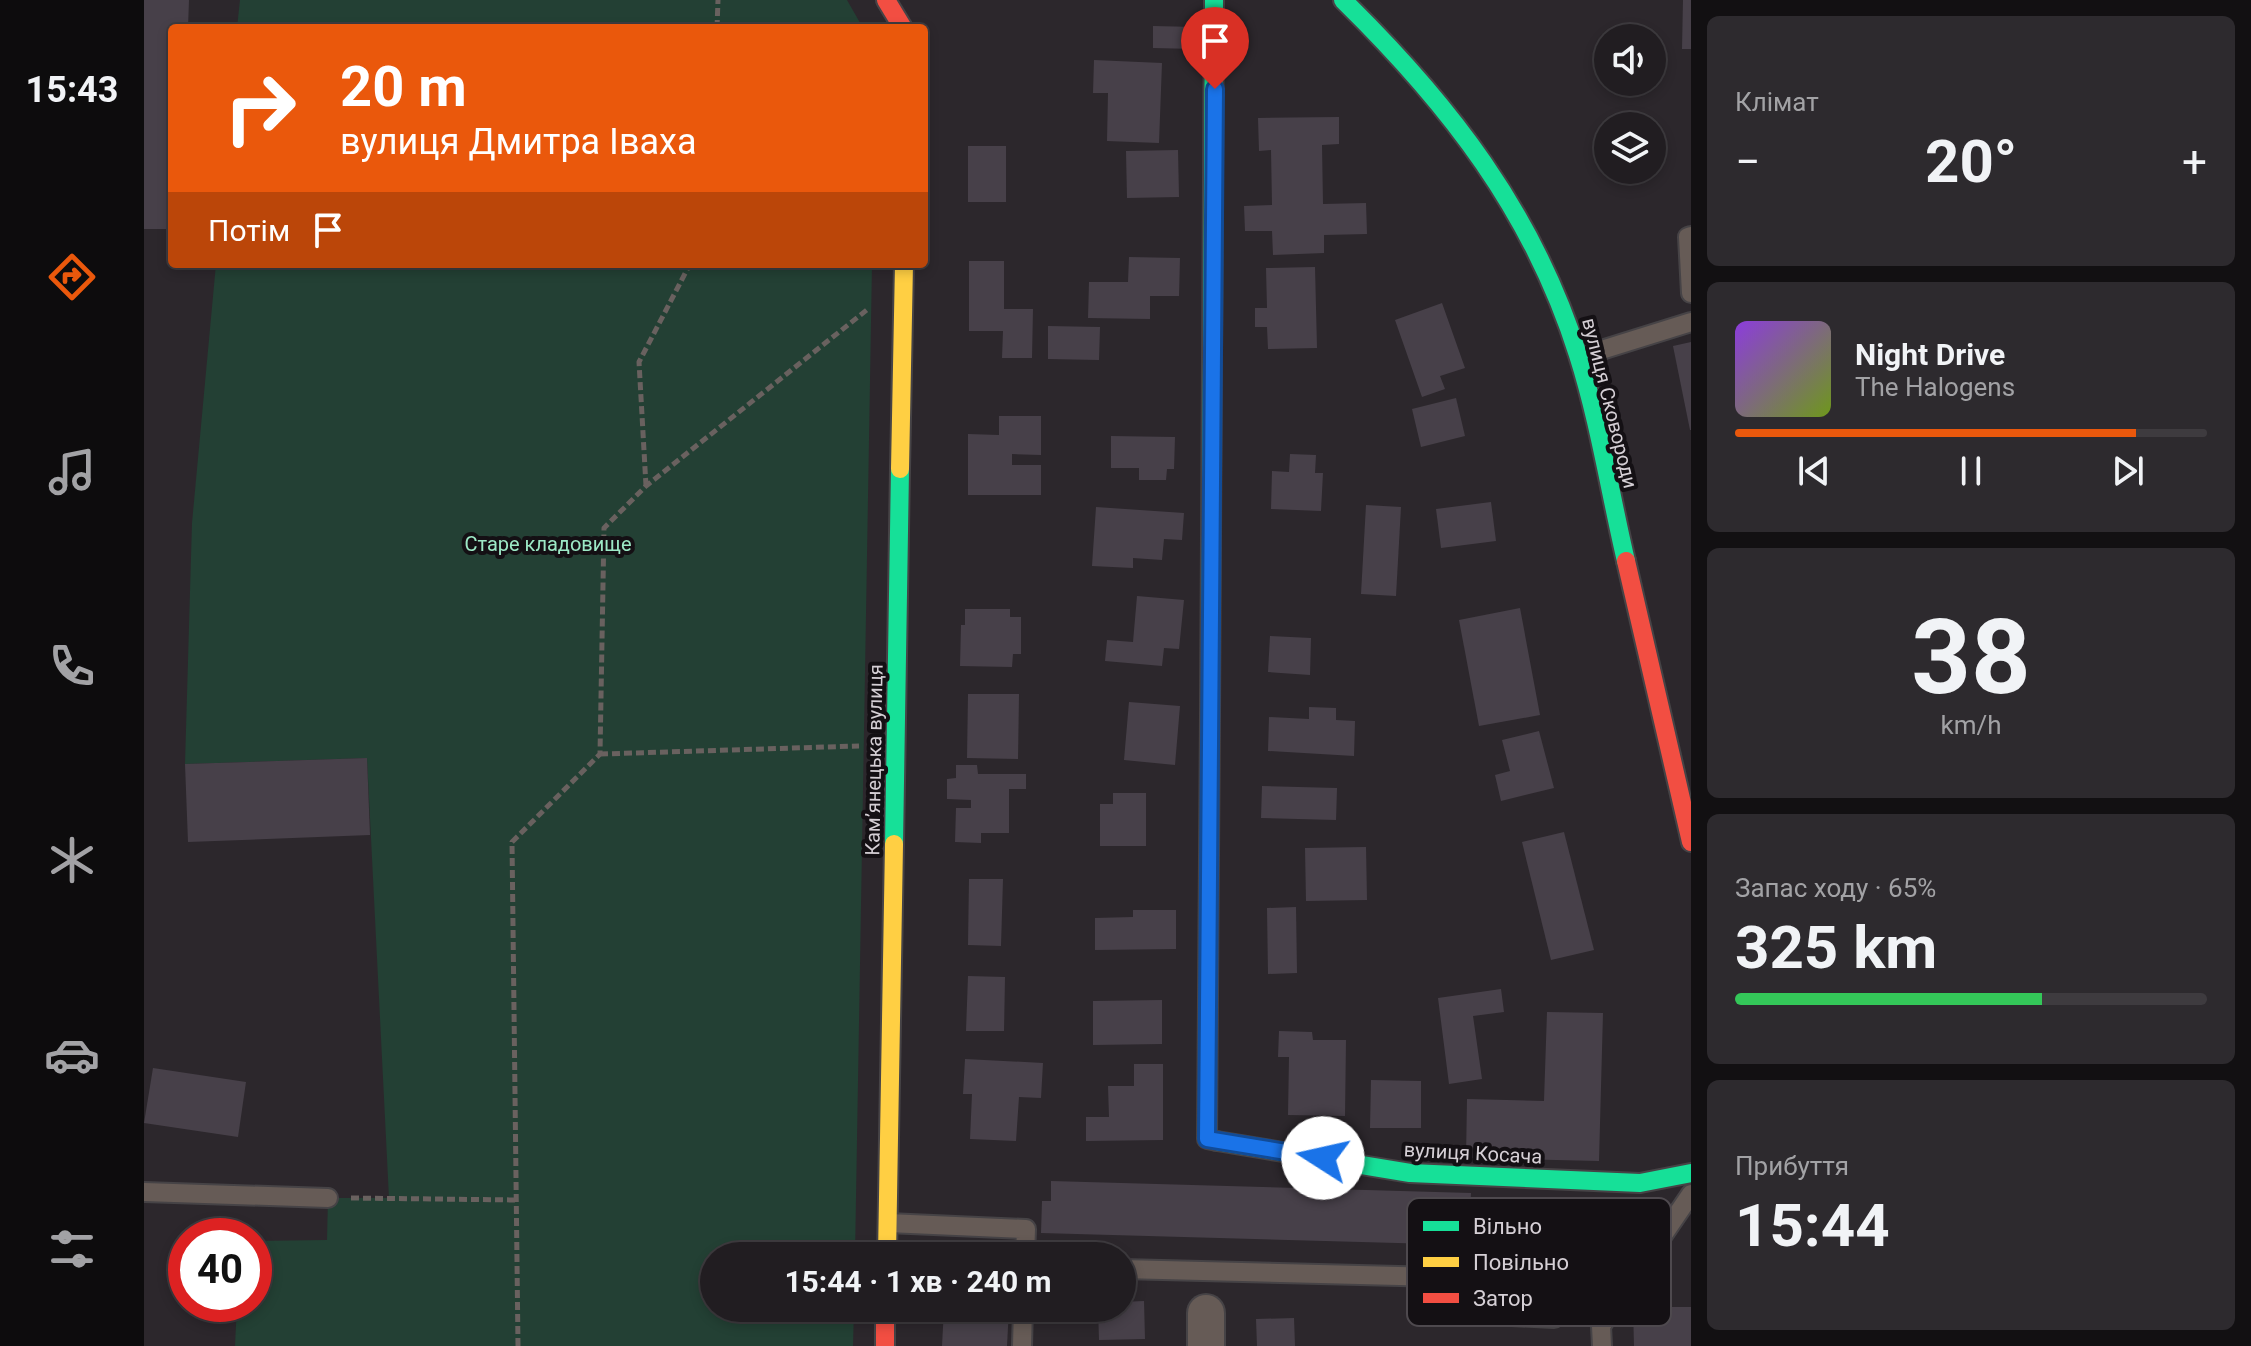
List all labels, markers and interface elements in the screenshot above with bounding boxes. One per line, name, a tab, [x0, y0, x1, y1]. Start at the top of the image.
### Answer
pin	[1181, 7, 1249, 89]
icon: arrive	[1193, 19, 1237, 63]
map controls	[1594, 24, 1666, 184]
button: sound	[1594, 24, 1666, 96]
text: 20 m	[340, 54, 467, 120]
icon: right	[208, 56, 312, 160]
text: 15:43	[26, 69, 118, 111]
text: Клімат	[1735, 87, 1819, 117]
button: layers	[1594, 112, 1666, 184]
text: вулиця Дмитра Іваха	[340, 121, 697, 163]
text: 20°	[1925, 126, 2017, 197]
text: −	[1735, 136, 1760, 188]
text: +	[2182, 136, 2207, 188]
icon: arrive	[306, 208, 350, 252]
text: Потім	[208, 213, 290, 248]
icon: directions	[44, 249, 100, 305]
street label: вулиця Сковороди	[1577, 315, 1643, 491]
text: Night Drive	[1855, 337, 2005, 372]
text: The Halogens	[1855, 372, 2015, 402]
icon: music	[44, 444, 100, 500]
icon: previous	[1792, 449, 1836, 493]
icon: pause	[1949, 449, 1993, 493]
icon: next	[2106, 449, 2150, 493]
park label: Старе кладовище	[464, 532, 632, 556]
text: 38	[1911, 597, 2031, 718]
icon: phone	[44, 638, 100, 694]
street label: Камʼянецька вулиця	[860, 664, 888, 856]
text: km/h	[1940, 710, 2002, 740]
icon: climate	[44, 832, 100, 888]
text: Запас ходу · 65%	[1735, 873, 1936, 903]
text: 325 km	[1735, 912, 1937, 983]
icon: car	[44, 1027, 100, 1083]
position arrow	[1281, 1116, 1365, 1200]
street label: вулиця Косача	[1403, 1137, 1543, 1169]
text: Прибуття	[1735, 1151, 1849, 1181]
text: 15:44	[1735, 1190, 1890, 1261]
legend	[1407, 1198, 1671, 1326]
text: Вільно	[1473, 1214, 1542, 1239]
speed limit sign: 40	[168, 1218, 272, 1322]
icon: filters	[44, 1221, 100, 1277]
text: Повільно	[1473, 1250, 1569, 1275]
text: 15:44 · 1 хв · 240 m	[784, 1264, 1052, 1299]
text: Затор	[1473, 1286, 1533, 1311]

